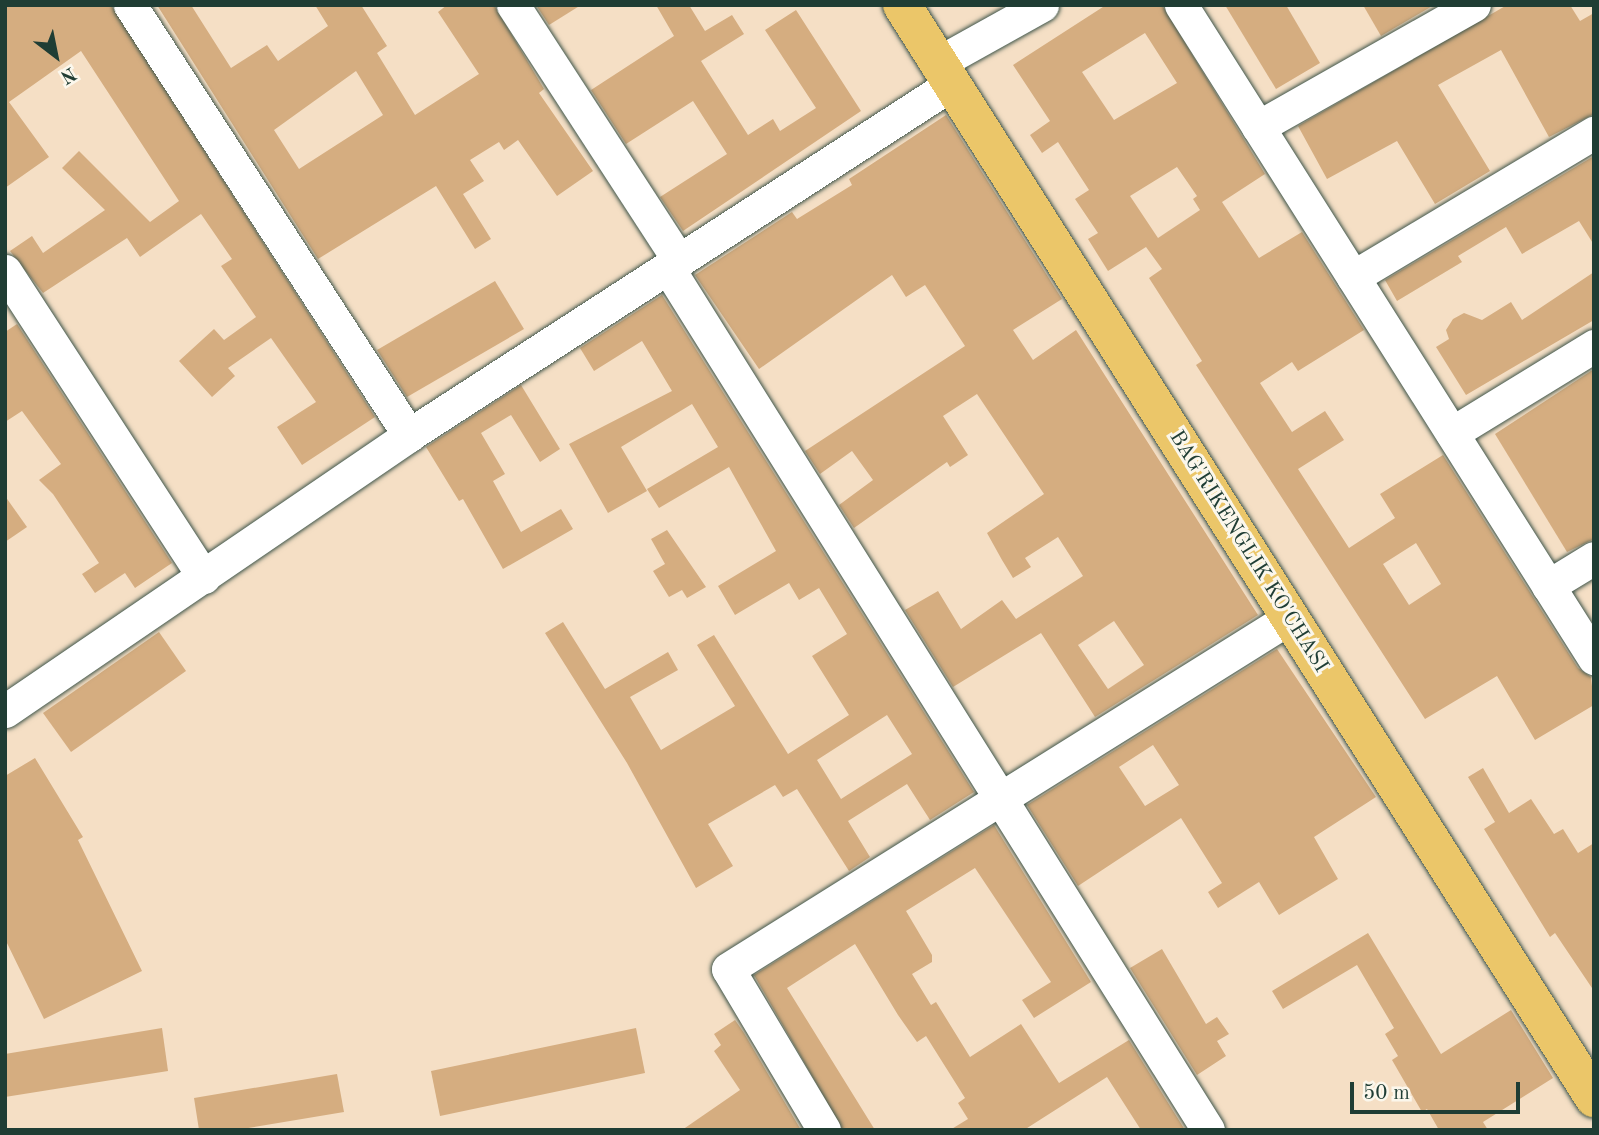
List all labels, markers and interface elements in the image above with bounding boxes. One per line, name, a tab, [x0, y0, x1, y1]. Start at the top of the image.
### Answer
north arrow	[21, 21, 91, 91]
text: N	[56, 62, 79, 86]
street label: BAG'RIKENGLIK KO'CHASI	[1163, 426, 1333, 678]
scale bar	[1354, 1068, 1524, 1112]
text: 50 m	[1363, 1083, 1410, 1104]

